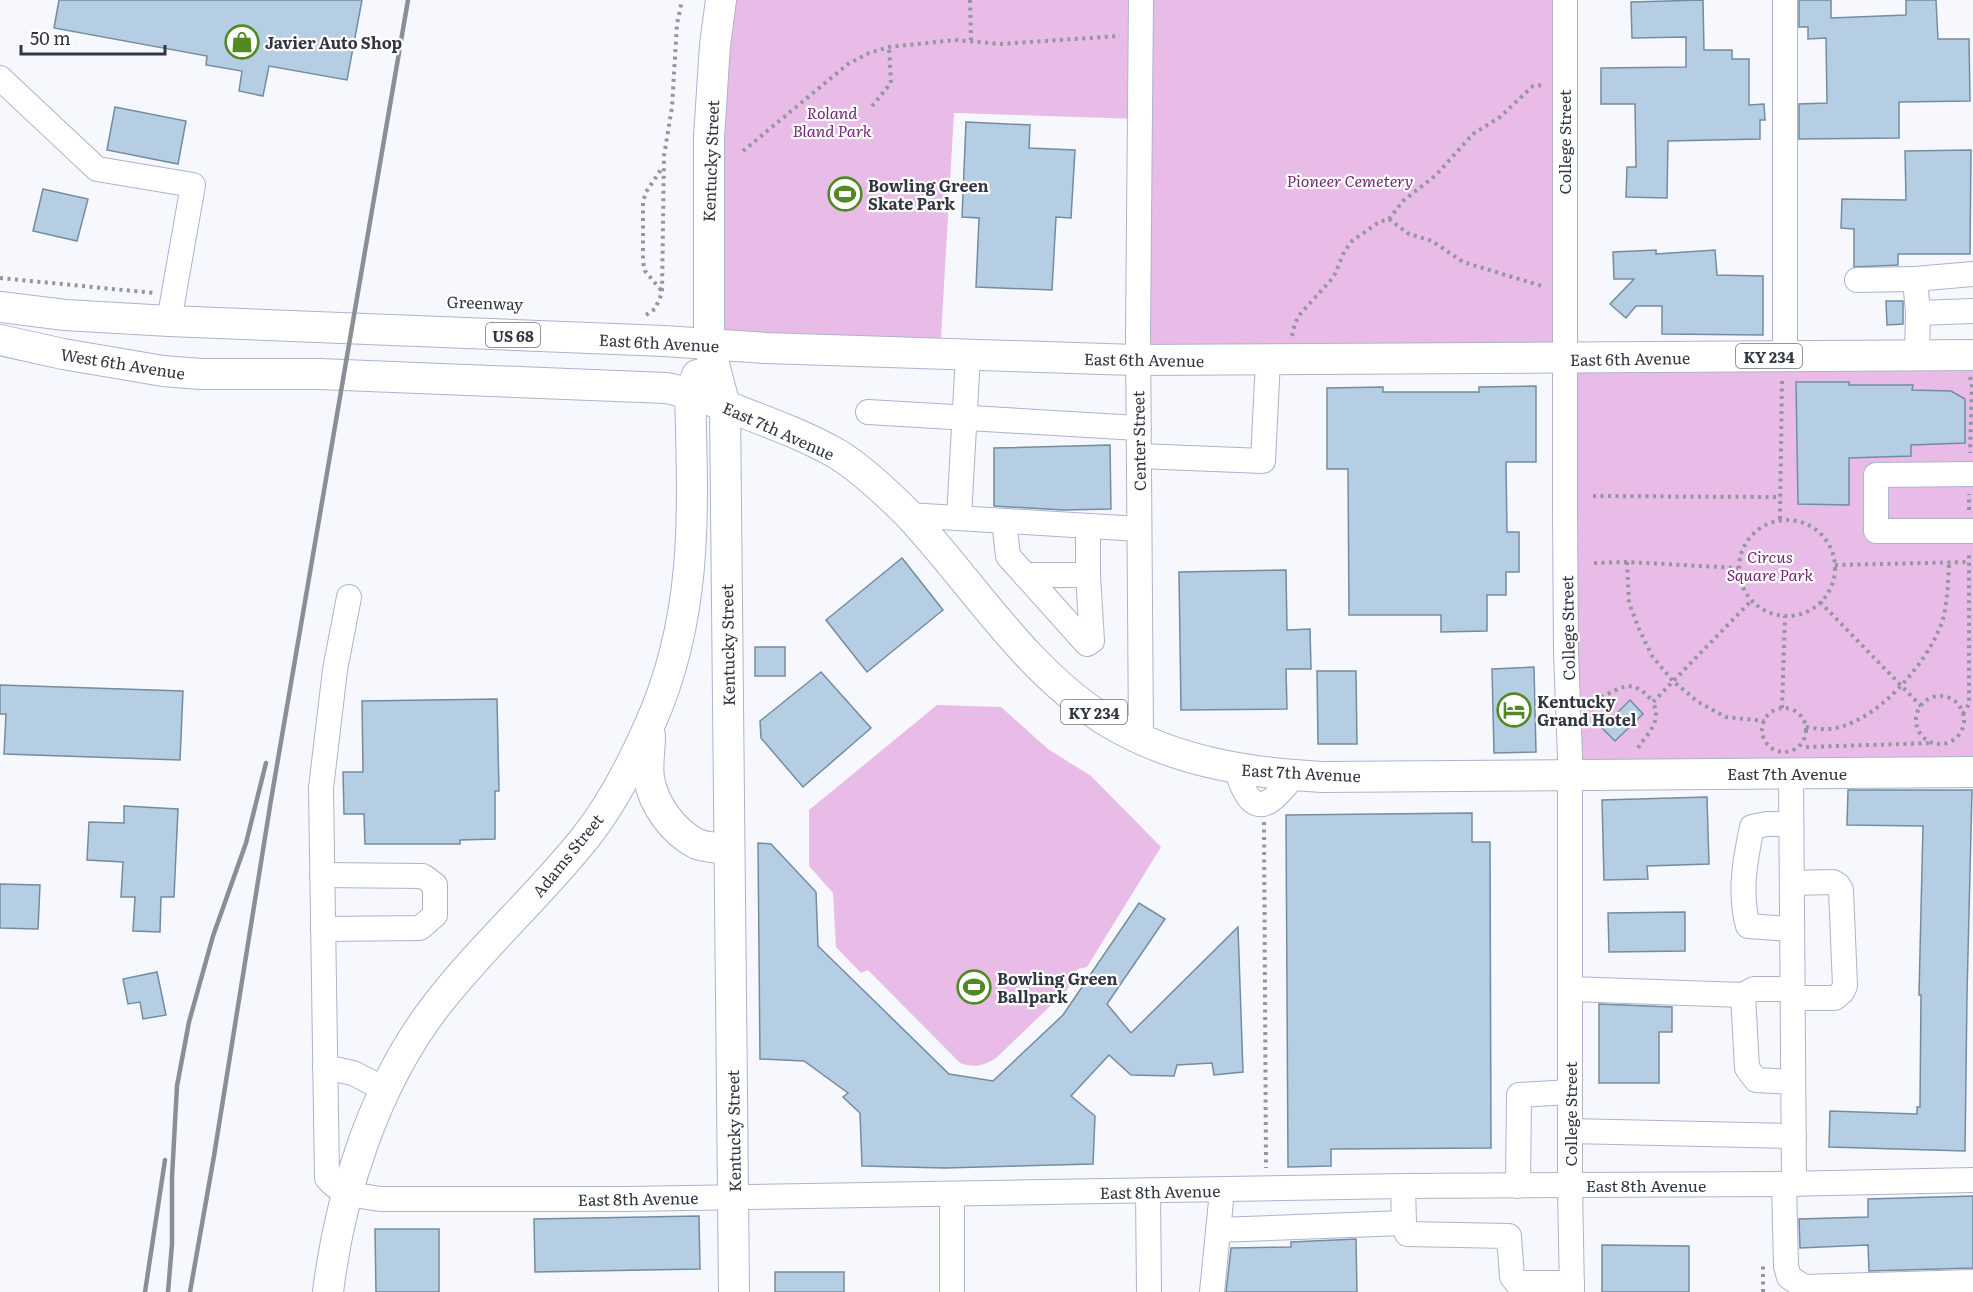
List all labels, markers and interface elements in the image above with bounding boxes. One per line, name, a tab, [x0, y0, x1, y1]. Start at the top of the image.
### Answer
scale bar	[21, 18, 165, 56]
text: 50 m	[30, 24, 71, 51]
shop icon: Javier Auto Shop	[224, 24, 260, 60]
place label: Javier Auto Shop	[265, 30, 402, 54]
street label: College Street	[1552, 89, 1576, 195]
street label: Kentucky Street	[696, 99, 724, 222]
park label: Roland Bland Park	[792, 100, 872, 142]
park label: Pioneer Cemetery	[1287, 168, 1413, 192]
place label: Bowling Green Skate Park	[868, 173, 989, 215]
sports icon: Bowling Green Skate Park	[827, 176, 863, 212]
street label: Greenway	[446, 289, 524, 315]
road number: US 68	[486, 323, 540, 347]
street label: East 6th Avenue	[598, 327, 720, 357]
street label: West 6th Avenue	[59, 341, 187, 385]
road number: KY 234	[1736, 344, 1802, 368]
street label: East 6th Avenue	[1570, 345, 1690, 371]
street label: East 6th Avenue	[1084, 346, 1204, 372]
street label: Center Street	[1125, 390, 1151, 491]
street label: East 7th Avenue	[719, 395, 839, 465]
park label: Circus Square Park	[1727, 544, 1813, 586]
street label: College Street	[1554, 575, 1580, 681]
street label: Kentucky Street	[714, 583, 740, 706]
place label: Kentucky Grand Hotel	[1537, 689, 1637, 731]
hotel icon: Kentucky Grand Hotel	[1496, 692, 1532, 728]
road number: KY 234	[1061, 700, 1127, 724]
street label: East 7th Avenue	[1240, 757, 1362, 787]
street label: East 7th Avenue	[1727, 761, 1847, 785]
street label: Adams Street	[526, 808, 609, 902]
place label: Bowling Green Ballpark	[997, 966, 1118, 1008]
sports icon: Bowling Green Ballpark	[956, 969, 992, 1005]
street label: College Street	[1558, 1061, 1582, 1167]
street label: Kentucky Street	[720, 1069, 746, 1192]
street label: East 8th Avenue	[1586, 1173, 1706, 1197]
street label: East 8th Avenue	[1099, 1178, 1221, 1204]
street label: East 8th Avenue	[577, 1185, 699, 1211]

